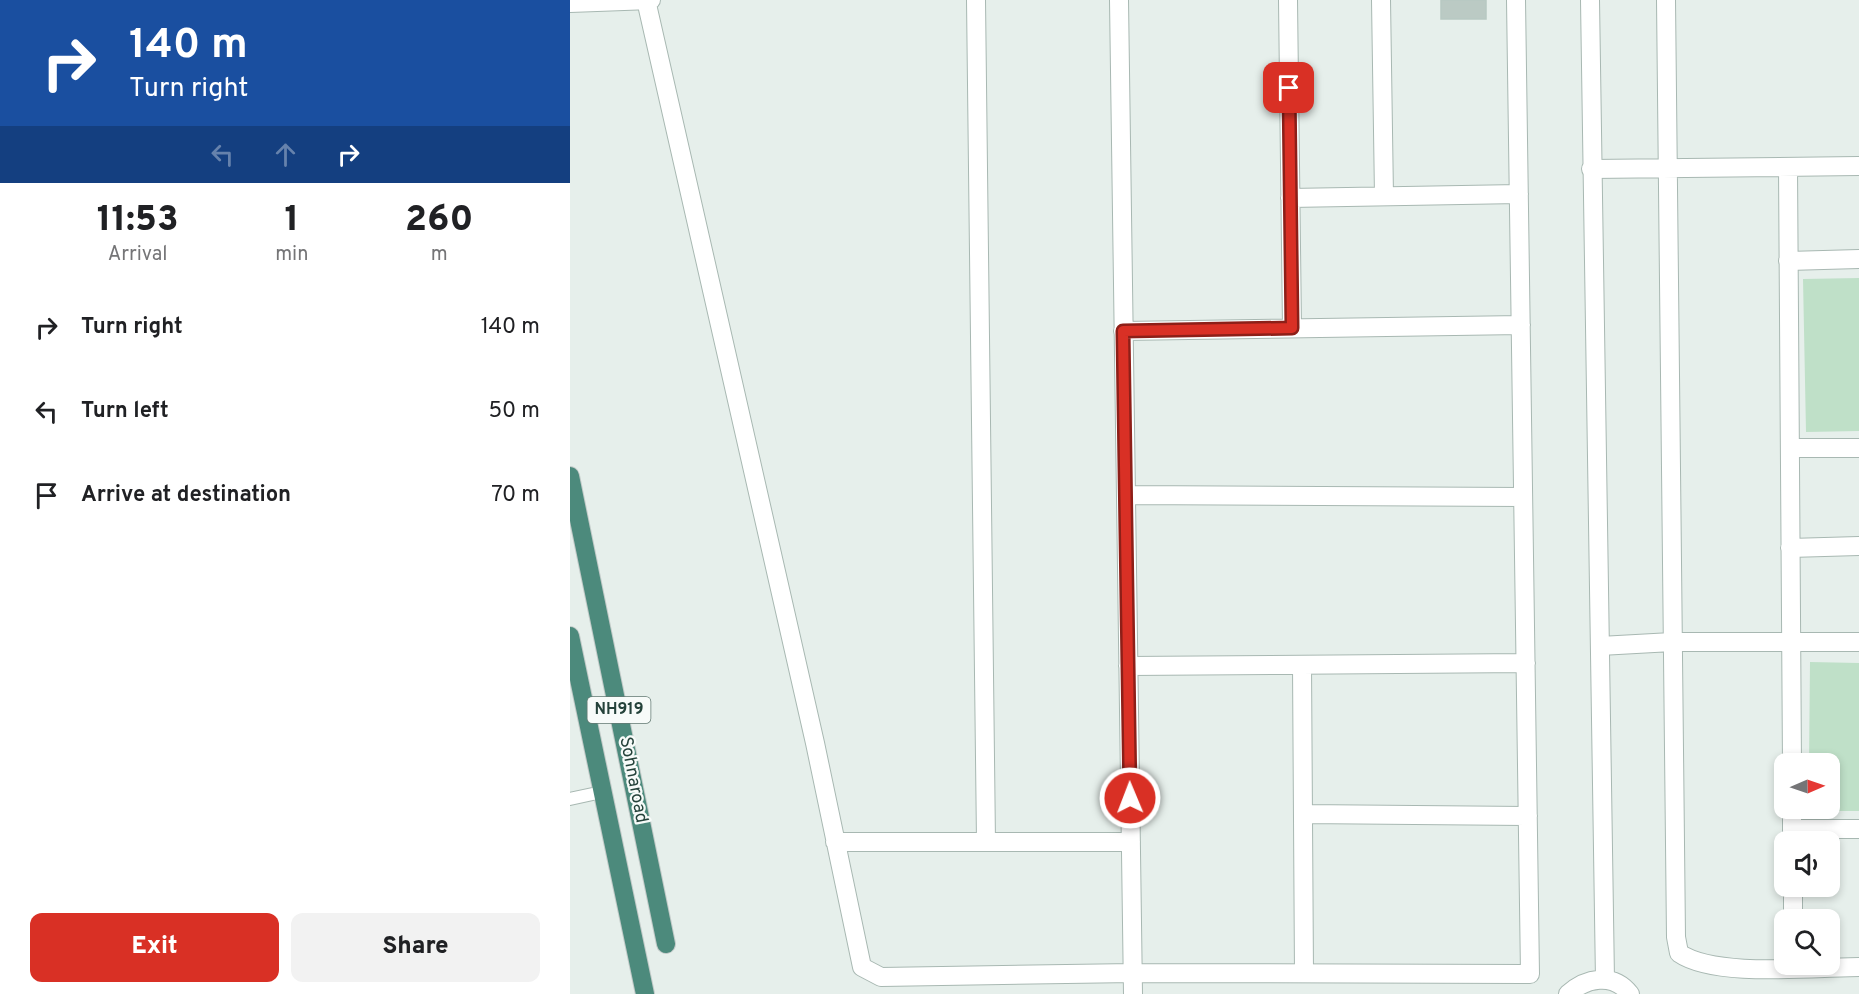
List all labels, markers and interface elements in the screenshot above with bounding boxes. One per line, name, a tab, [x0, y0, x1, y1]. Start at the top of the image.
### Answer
text: 140 m	[129, 20, 248, 73]
icon: right	[30, 24, 108, 102]
pin	[1263, 62, 1314, 113]
icon: arrive	[1272, 71, 1305, 104]
text: Turn right	[129, 72, 248, 106]
icon: left	[206, 138, 239, 171]
icon: ahead	[269, 138, 302, 171]
icon: right	[332, 138, 365, 171]
text: 11:53	[97, 198, 179, 244]
text: 1	[284, 198, 299, 244]
text: 260	[405, 198, 473, 244]
text: Arrival	[108, 242, 167, 268]
text: min	[275, 242, 308, 268]
text: m	[431, 242, 448, 268]
icon: right	[30, 311, 63, 344]
text: Turn right	[81, 314, 183, 341]
text: 140 m	[481, 314, 540, 341]
icon: left	[30, 395, 63, 428]
text: Turn left	[81, 398, 169, 425]
text: 50 m	[488, 398, 540, 425]
icon: arrive	[30, 479, 63, 512]
text: Arrive at destination	[81, 482, 291, 509]
text: 70 m	[491, 482, 540, 509]
road number: NH919	[587, 697, 650, 723]
street label: Sohnaroad	[613, 735, 653, 825]
north arrow	[1774, 753, 1840, 819]
map controls	[1774, 753, 1840, 975]
position arrow	[1098, 766, 1162, 830]
button: sound	[1774, 831, 1840, 897]
button: search	[1774, 909, 1840, 975]
button: Exit	[30, 913, 279, 982]
button: Share	[291, 913, 540, 982]

